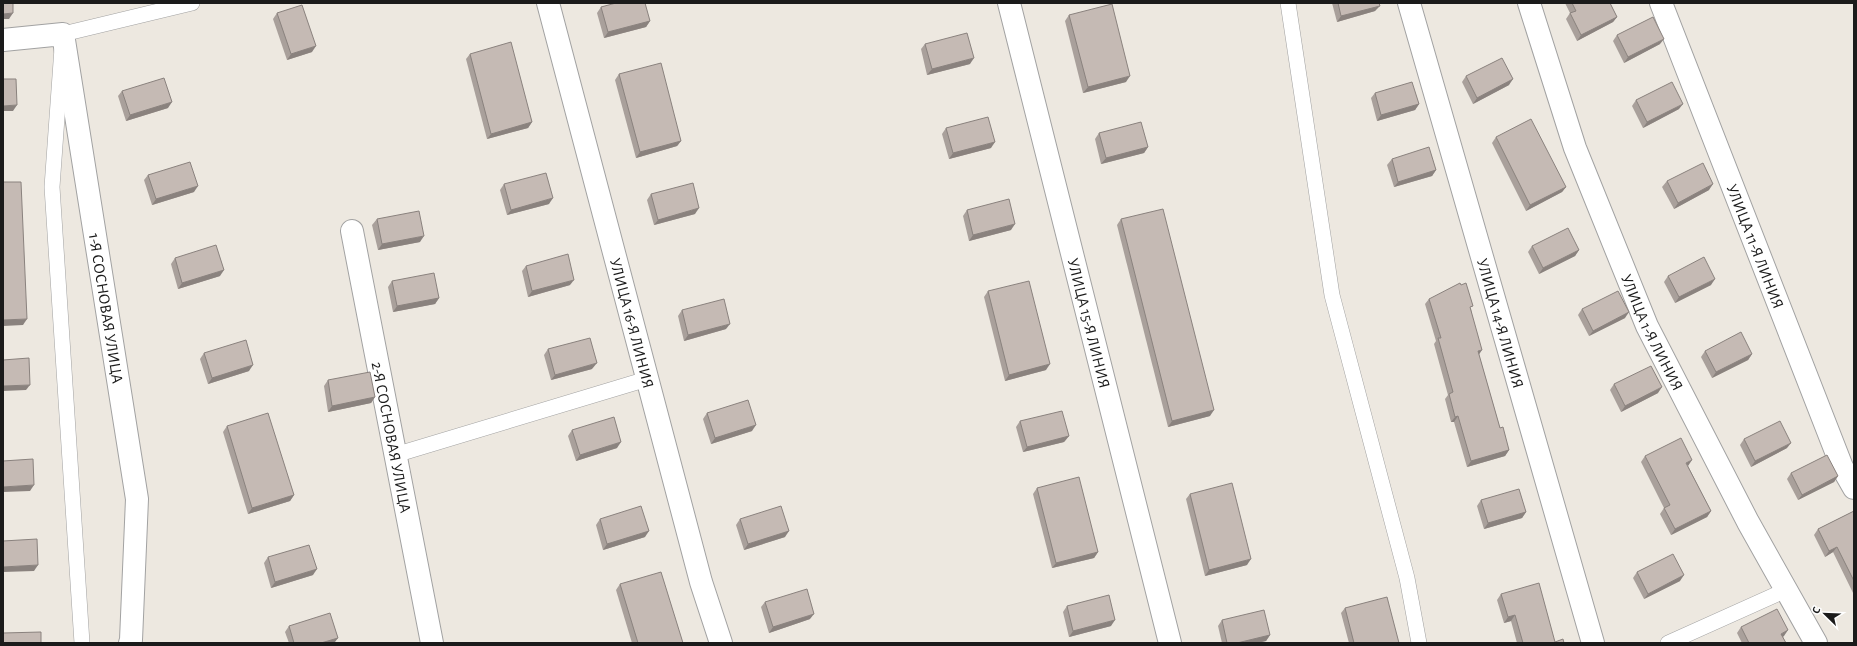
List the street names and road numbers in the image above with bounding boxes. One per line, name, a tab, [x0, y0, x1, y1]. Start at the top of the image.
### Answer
street label: УЛИЦА 11-Я ЛИНИЯ	[1723, 182, 1786, 311]
street label: 1-Я СОСНОВАЯ УЛИЦА	[86, 232, 126, 385]
street label: УЛИЦА 16-Я ЛИНИЯ	[607, 256, 656, 390]
street label: УЛИЦА 15-Я ЛИНИЯ	[1065, 257, 1113, 390]
street label: УЛИЦА 14-Я ЛИНИЯ	[1474, 257, 1526, 390]
street label: УЛИЦА 1-Я ЛИНИЯ	[1618, 272, 1686, 393]
street label: 2-Я СОСНОВАЯ УЛИЦА	[369, 360, 414, 515]

